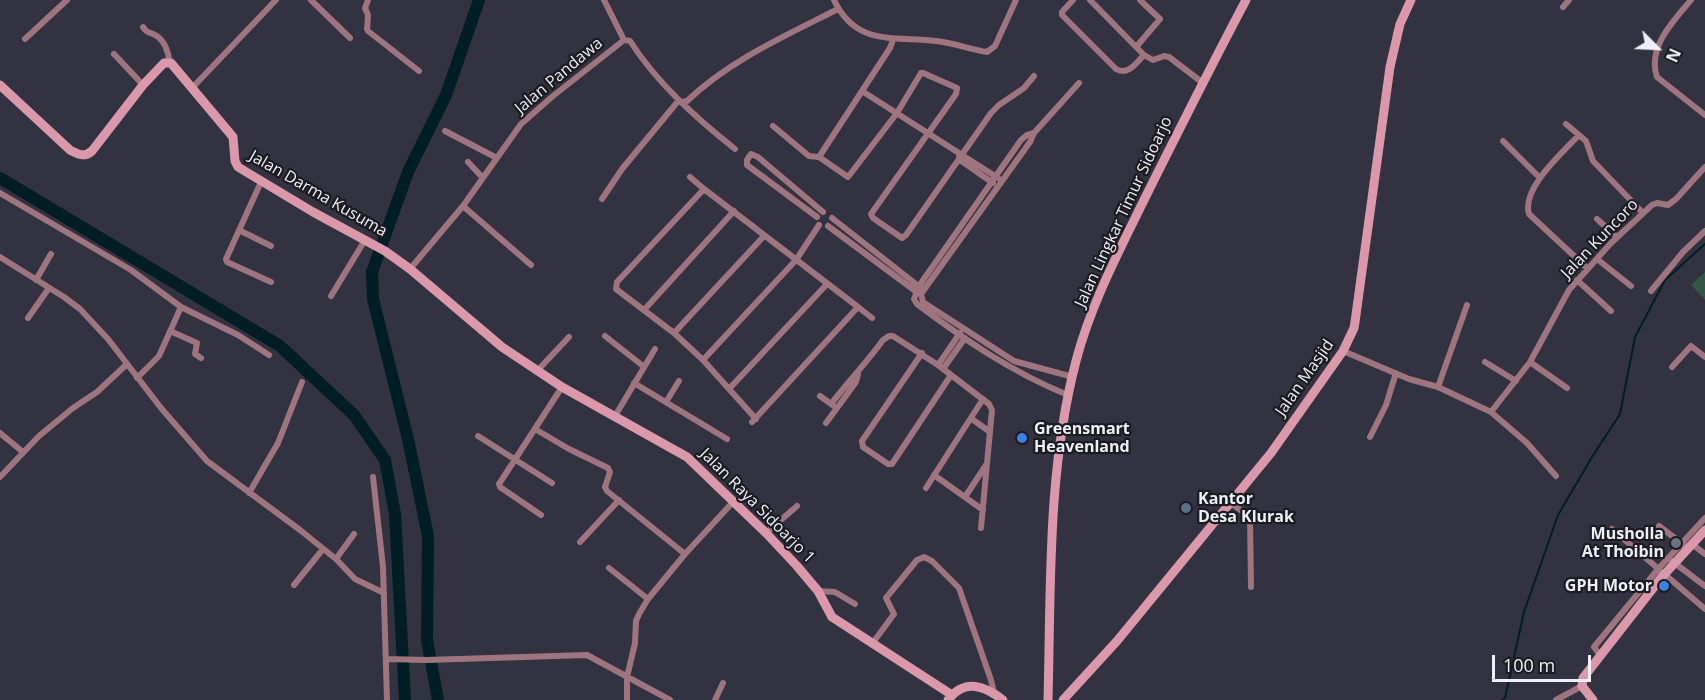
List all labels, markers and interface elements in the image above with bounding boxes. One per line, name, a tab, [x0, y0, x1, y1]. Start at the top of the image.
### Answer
north arrow	[1627, 18, 1687, 78]
street label: Jalan Pandawa	[511, 34, 607, 118]
text: N	[1661, 45, 1686, 66]
street label: Jalan Lingkar Timur Sidoarjo	[1071, 113, 1177, 311]
street label: Jalan Darma Kusuma	[246, 147, 390, 241]
street label: Jalan Kuncoro	[1557, 195, 1643, 283]
street label: Jalan Masjid	[1272, 336, 1338, 420]
place label: Greensmart Heavenland	[1034, 419, 1130, 457]
marker: Greensmart Heavenland	[1015, 431, 1029, 445]
street label: Jalan Raya Sidoarjo 1	[696, 445, 818, 567]
place label: Kantor Desa Klurak	[1198, 489, 1294, 527]
marker: Kantor Desa Klurak	[1179, 501, 1193, 515]
place label: Musholla At Thoibin	[1582, 524, 1664, 562]
marker: Musholla At Thoibin	[1669, 536, 1683, 550]
place label: GPH Motor	[1565, 576, 1652, 596]
marker: GPH Motor	[1657, 579, 1671, 593]
scale bar	[1495, 643, 1594, 681]
text: 100 m	[1503, 653, 1555, 677]

